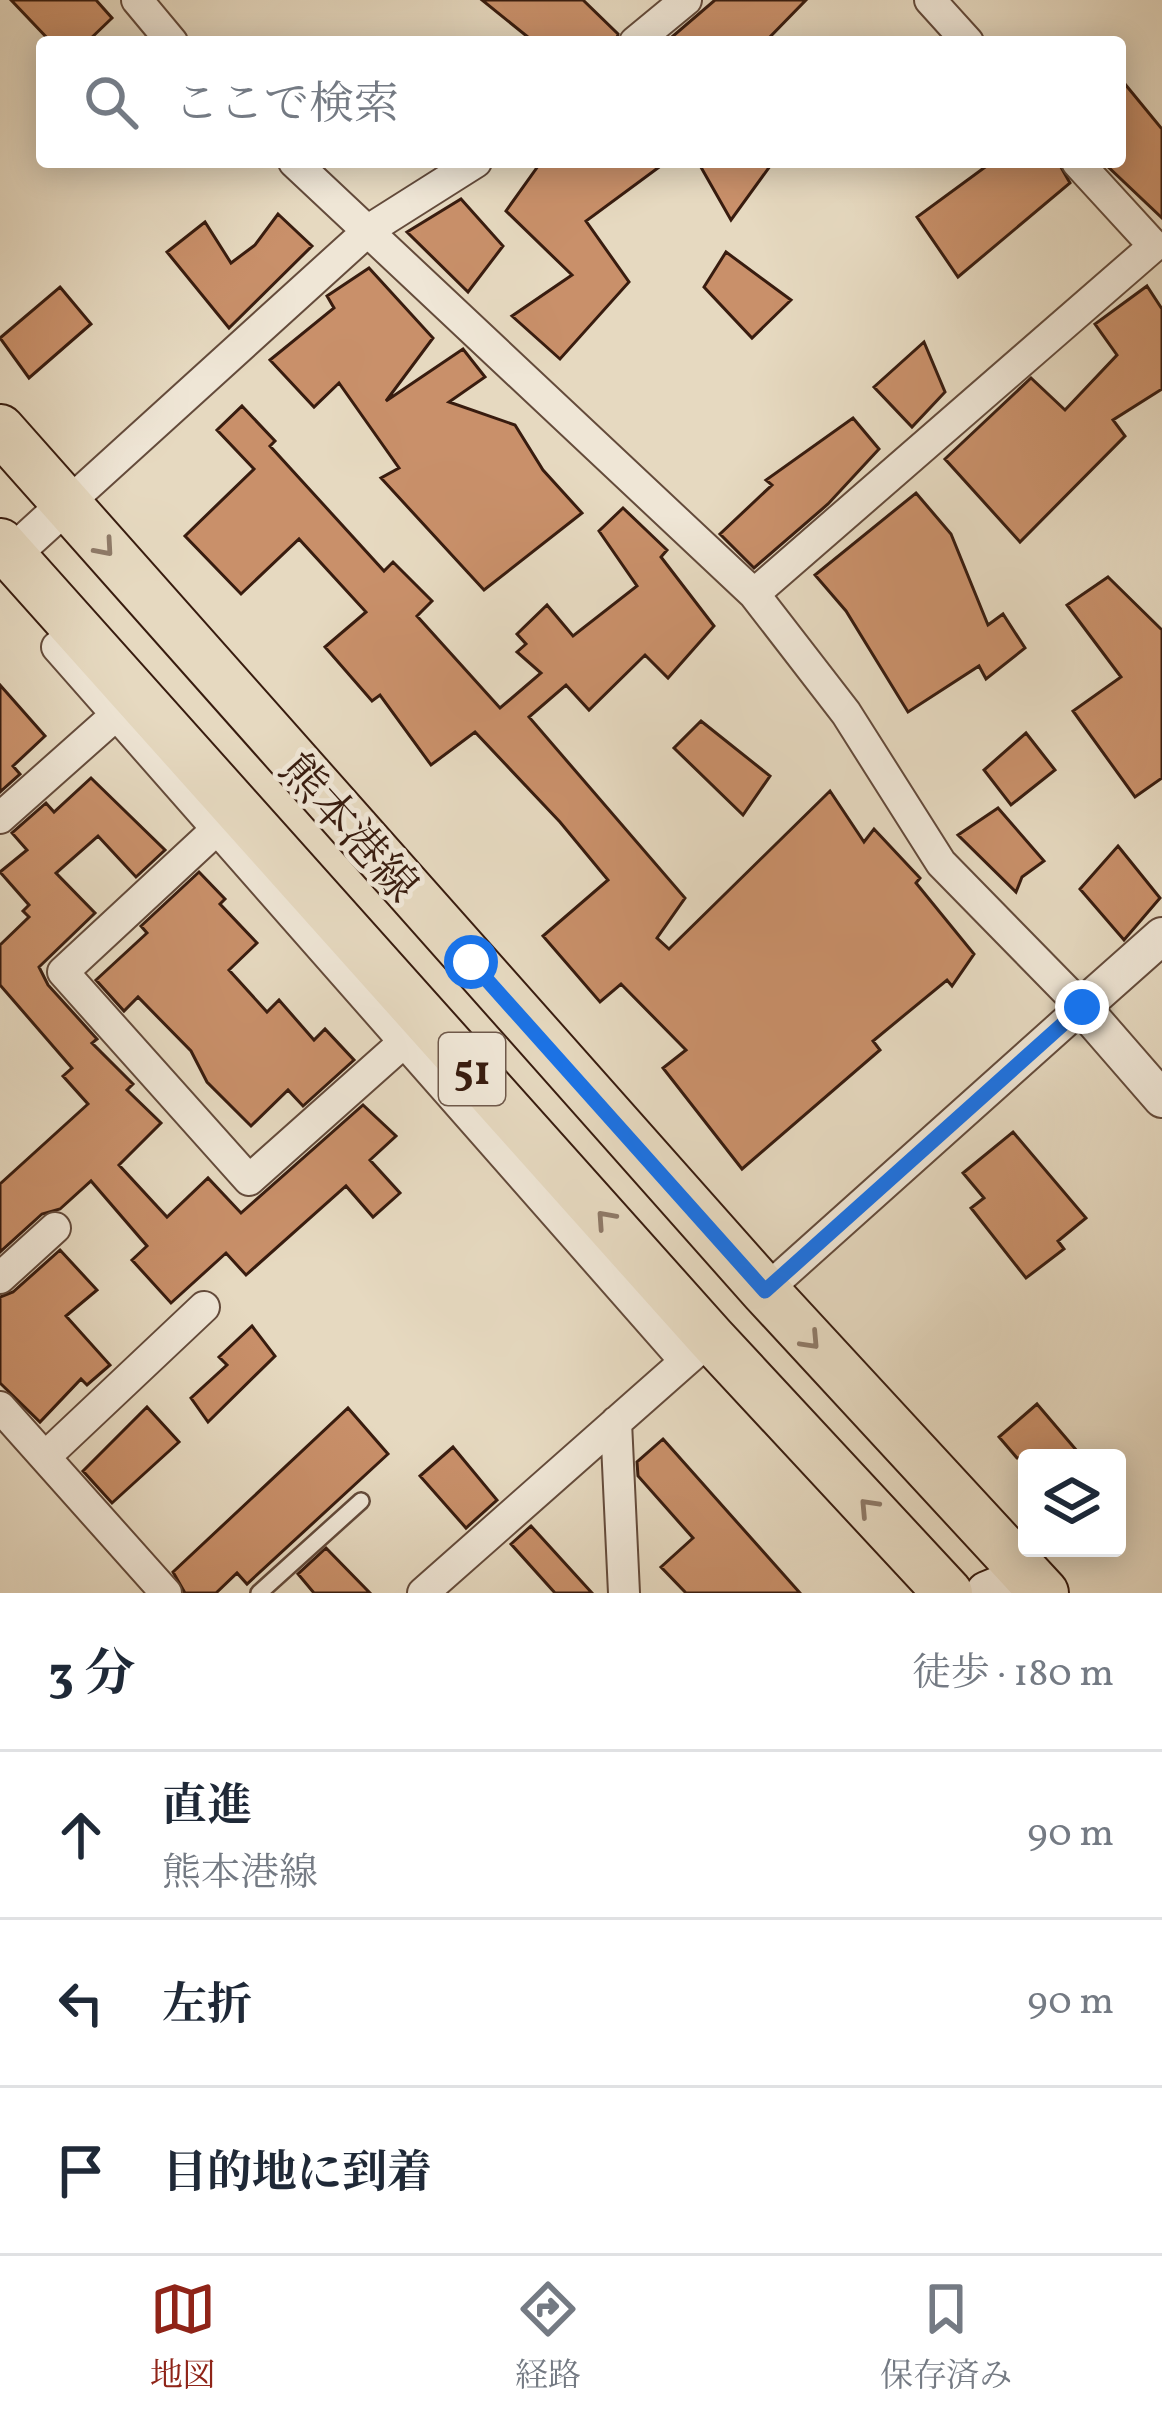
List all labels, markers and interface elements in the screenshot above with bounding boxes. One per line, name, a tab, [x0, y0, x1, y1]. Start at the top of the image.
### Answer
search box	[36, 36, 1126, 168]
icon: search	[78, 69, 144, 135]
text: ここで検索	[174, 75, 399, 138]
one-way arrow	[91, 534, 112, 556]
street label: 熊本港線	[263, 742, 430, 918]
route start	[444, 935, 498, 989]
route end	[1055, 980, 1109, 1034]
road number: 51	[439, 1033, 505, 1105]
one-way arrow	[598, 1211, 619, 1233]
one-way arrow	[797, 1328, 818, 1349]
map controls	[1018, 1449, 1126, 1557]
button: layers	[1018, 1449, 1126, 1557]
one-way arrow	[861, 1500, 882, 1521]
text: 3 分	[48, 1641, 135, 1712]
text: 徒歩 · 180 m	[912, 1648, 1114, 1702]
text: 直進	[162, 1777, 252, 1840]
icon: ahead	[48, 1802, 114, 1868]
text: 90 m	[1027, 1808, 1114, 1862]
text: 熊本港線	[162, 1848, 318, 1902]
icon: left	[48, 1970, 114, 2036]
text: 左折	[162, 1976, 252, 2039]
text: 90 m	[1027, 1976, 1114, 2030]
icon: arrive	[48, 2138, 114, 2204]
text: 目的地に到着	[162, 2144, 432, 2207]
tab: 地図	[150, 2276, 216, 2401]
tab: 経路	[515, 2276, 581, 2401]
tab: 保存済み	[880, 2276, 1012, 2401]

